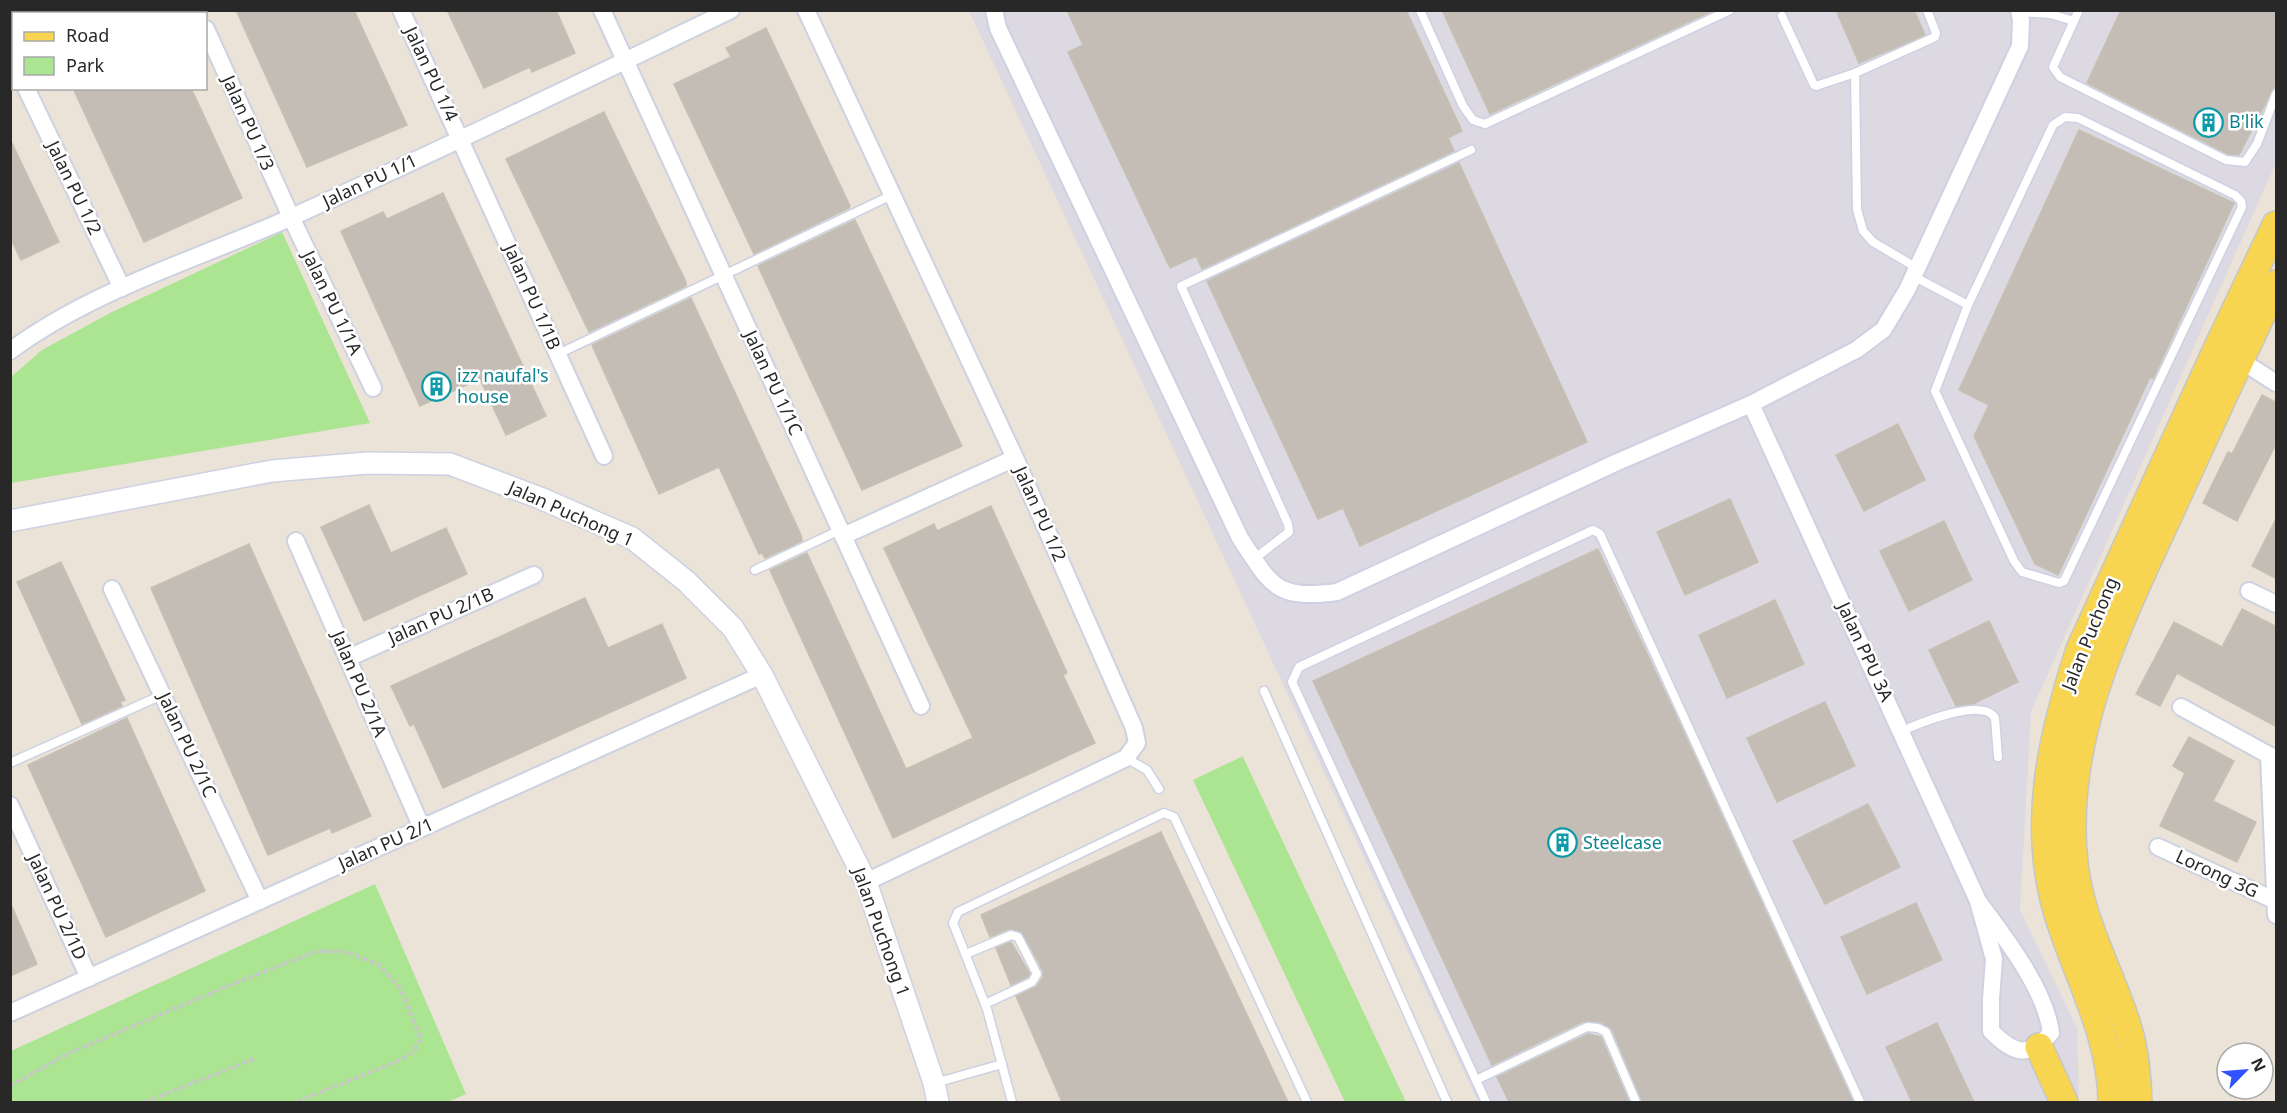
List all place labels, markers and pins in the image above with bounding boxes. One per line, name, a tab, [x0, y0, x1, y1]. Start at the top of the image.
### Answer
building icon: B'lik	[2192, 106, 2224, 138]
place label: B'lik	[2229, 109, 2264, 133]
place label: izz naufal's house	[457, 363, 549, 408]
building icon: izz naufal's house	[420, 370, 452, 402]
building icon: Steelcase	[1546, 827, 1578, 859]
place label: Steelcase	[1583, 830, 1662, 854]

